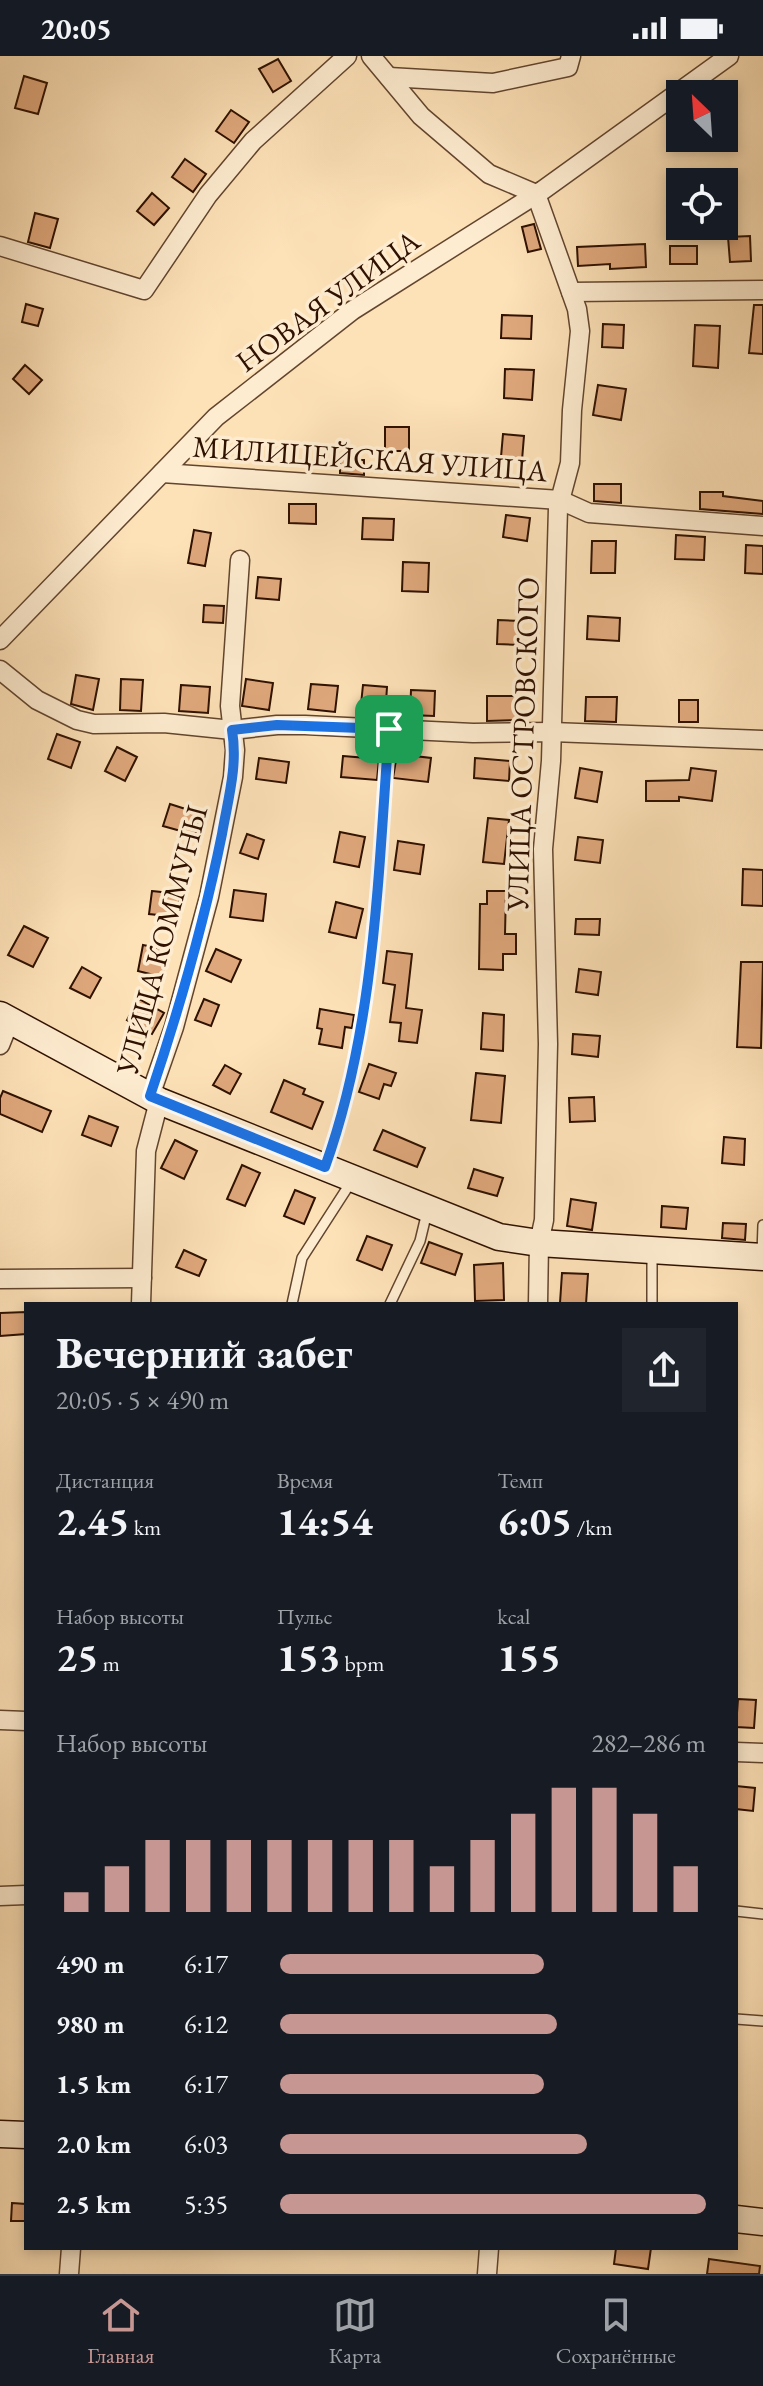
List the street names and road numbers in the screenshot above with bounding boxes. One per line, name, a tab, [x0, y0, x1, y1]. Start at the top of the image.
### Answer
street label: НОВАЯ УЛИЦА	[228, 221, 428, 380]
street label: МИЛИЦЕЙСКАЯ УЛИЦА	[191, 427, 549, 490]
street label: УЛИЦА ОСТРОВСКОГО	[497, 576, 548, 913]
street label: УЛИЦА КОММУНЫ	[106, 801, 216, 1080]

